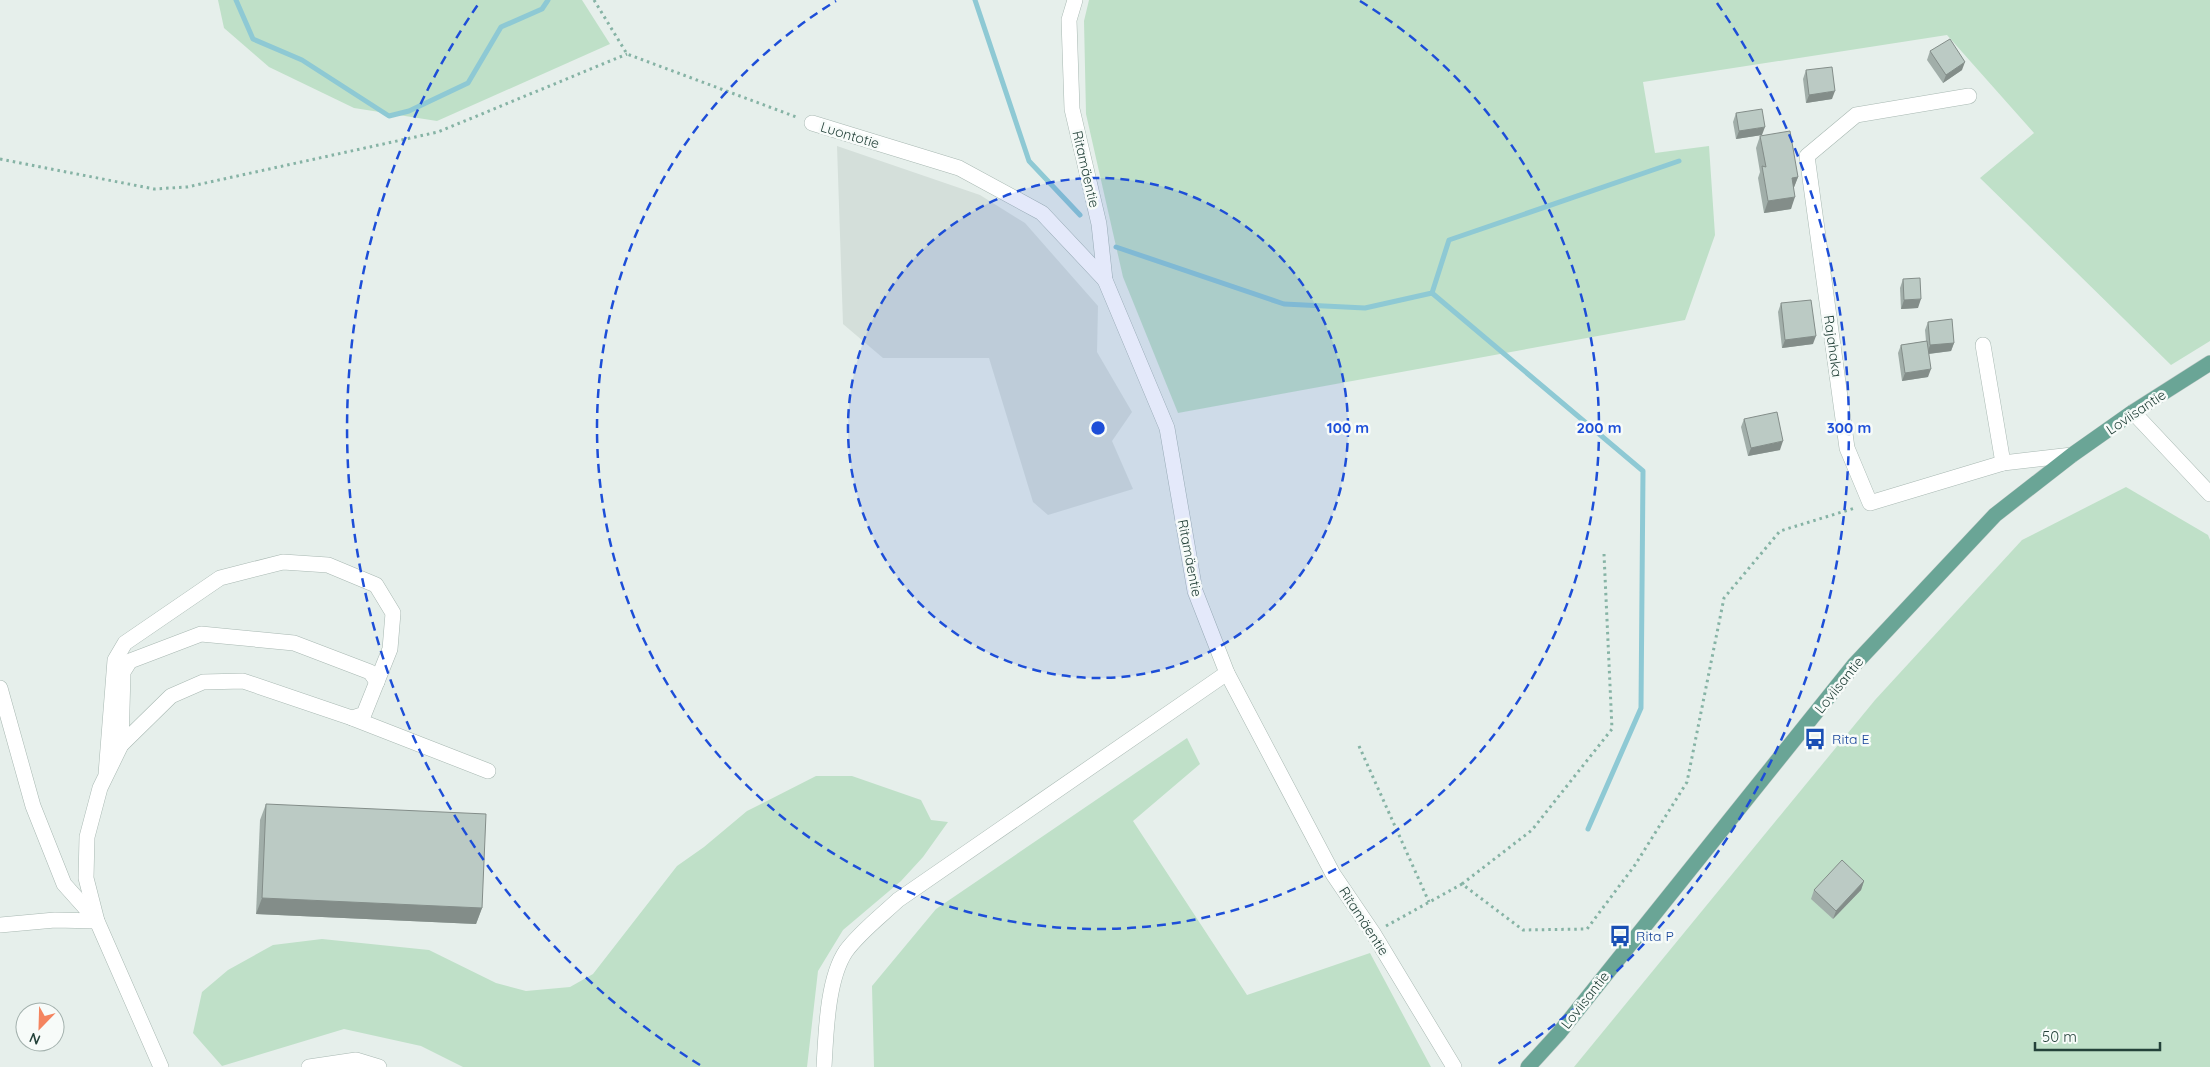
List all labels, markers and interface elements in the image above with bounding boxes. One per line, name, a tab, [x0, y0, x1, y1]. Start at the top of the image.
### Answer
street label: Luontotie	[818, 118, 882, 153]
street label: Ritamäentie	[1068, 129, 1104, 209]
street label: Rajahaka	[1820, 314, 1846, 378]
street label: Loviisantie	[2103, 385, 2169, 439]
text: 100 m	[1327, 418, 1369, 437]
text: 200 m	[1577, 418, 1622, 437]
text: 300 m	[1827, 418, 1871, 437]
centre of rings	[1089, 419, 1107, 437]
street label: Ritamäentie	[1174, 518, 1206, 598]
street label: Loviisantie	[1811, 653, 1867, 717]
bus stop icon: Rita E	[1802, 726, 1828, 752]
place label: Rita E	[1832, 730, 1869, 748]
street label: Ritamäentie	[1335, 883, 1393, 959]
bus stop icon: Rita P	[1607, 923, 1633, 949]
place label: Rita P	[1636, 927, 1674, 945]
street label: Loviisantie	[1557, 968, 1613, 1032]
north arrow	[15, 1002, 65, 1052]
scale bar	[2035, 1020, 2160, 1052]
text: 50 m	[2042, 1027, 2077, 1046]
text: N	[27, 1029, 43, 1049]

